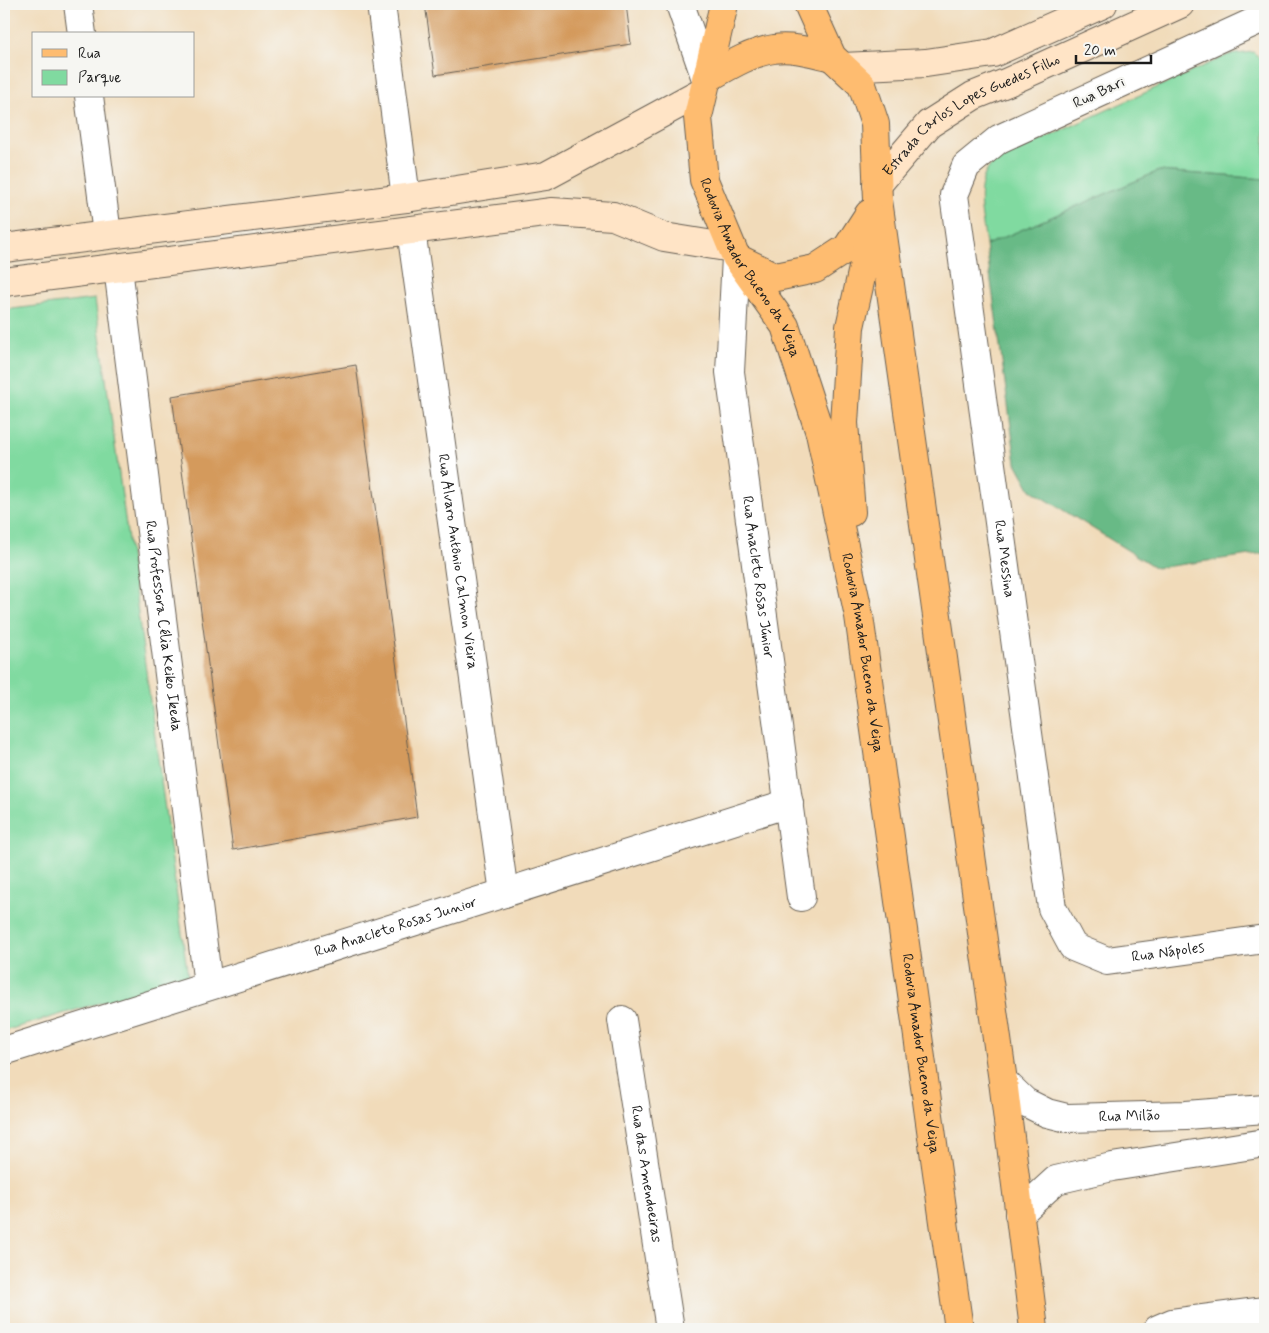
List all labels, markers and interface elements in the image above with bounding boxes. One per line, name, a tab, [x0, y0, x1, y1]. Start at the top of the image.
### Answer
legend	[32, 32, 195, 98]
scale bar	[1076, 32, 1152, 64]
text: 20 m	[1084, 41, 1116, 61]
text: Rua	[78, 44, 101, 64]
street label: Estrada Carlos Lopes Guedes Filho	[878, 50, 1063, 181]
text: Parque	[78, 68, 121, 88]
street label: Rua Bari	[1070, 72, 1128, 114]
street label: Rodovia Amador Bueno da Veiga	[694, 175, 805, 360]
street label: Rua Alvaro Antônio Calmon Vieira	[433, 453, 483, 671]
street label: Rua Anacleto Rosas Júnior	[737, 495, 779, 660]
street label: Rua Messina	[989, 519, 1019, 599]
street label: Rua Professora Célia Keiko Ikeda	[140, 520, 186, 733]
street label: Rodovia Amador Bueno da Veiga	[836, 551, 888, 754]
street label: Rua Anacleto Rosas Junior	[312, 892, 480, 962]
street label: Rua Nápoles	[1130, 938, 1206, 967]
street label: Rodovia Amador Bueno da Veiga	[896, 952, 944, 1155]
street label: Rua das Amendoeiras	[625, 1104, 667, 1244]
street label: Rua Milão	[1098, 1106, 1160, 1127]

